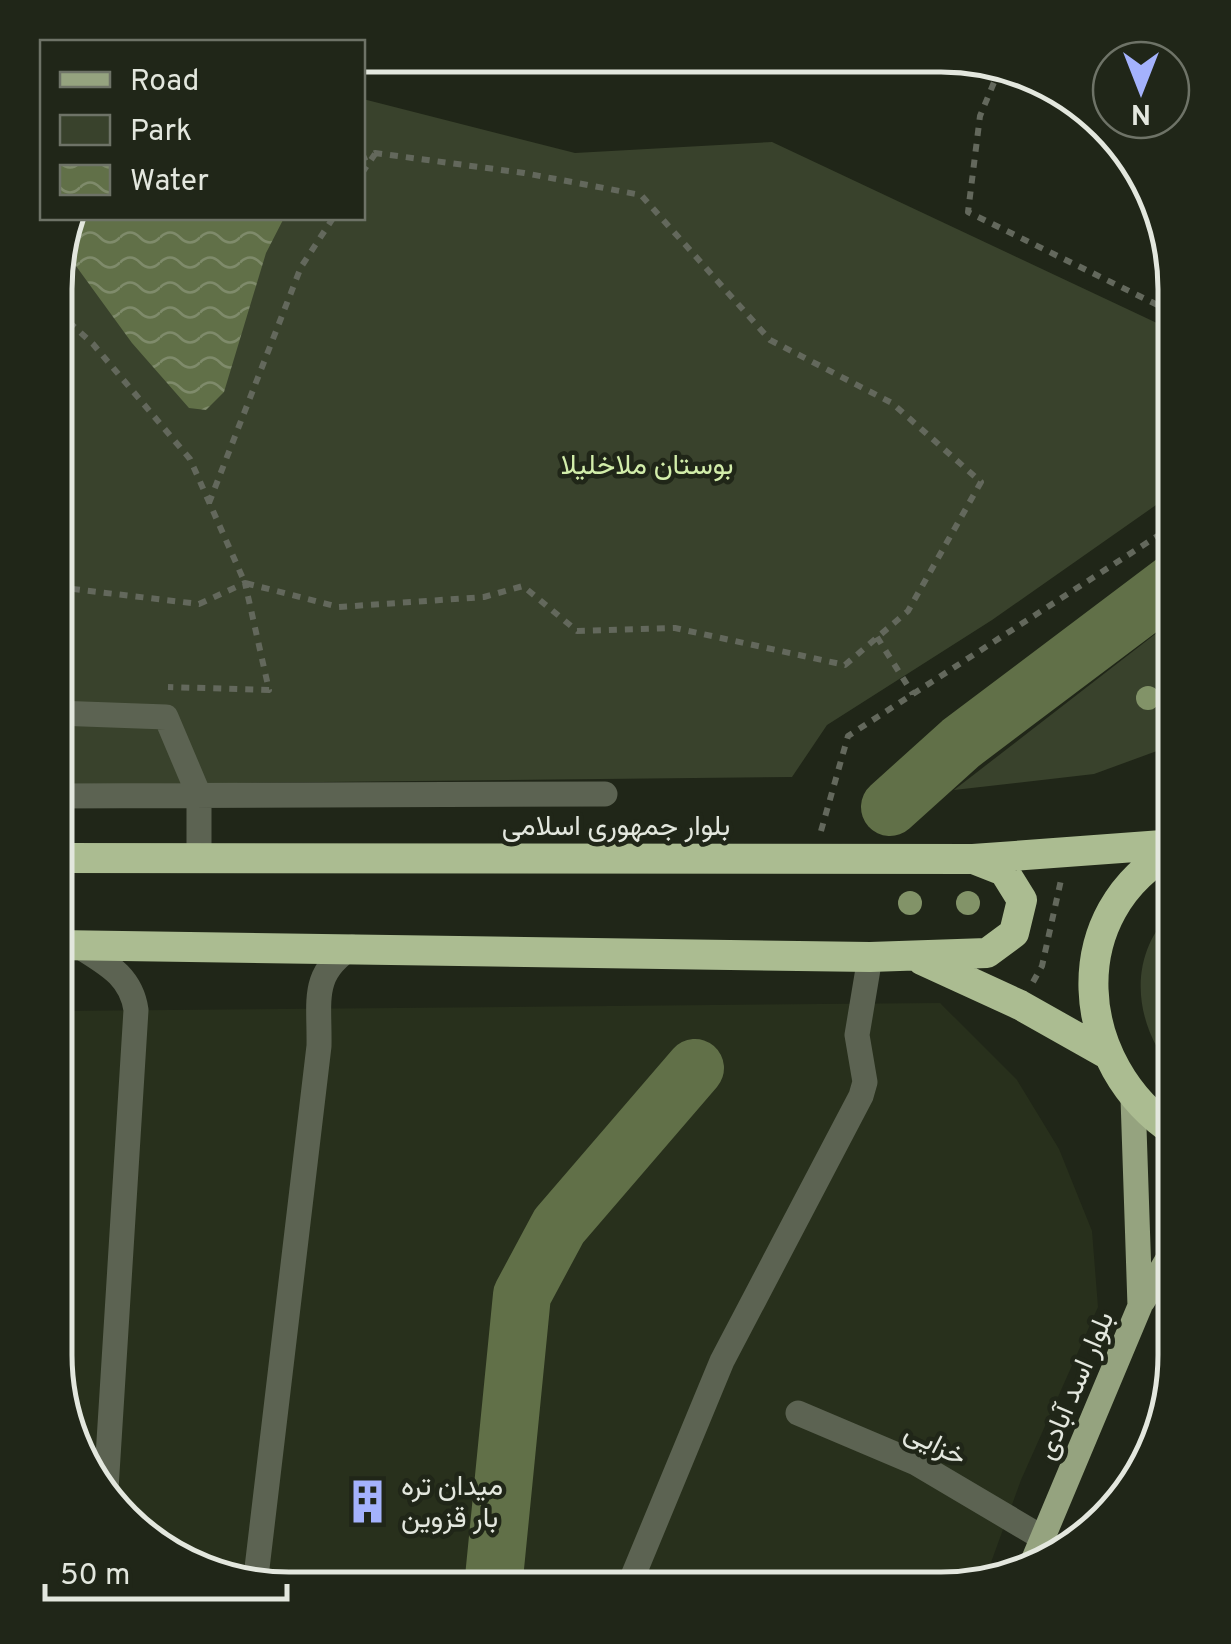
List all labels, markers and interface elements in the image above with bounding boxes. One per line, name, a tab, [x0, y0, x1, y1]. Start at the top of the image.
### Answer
legend	[40, 40, 365, 220]
north arrow	[1091, 40, 1191, 140]
text: Road	[130, 64, 199, 101]
text: N	[1131, 94, 1151, 130]
text: Park	[130, 114, 192, 151]
text: Water	[130, 164, 209, 201]
park label: بوستان ملاخلیلا	[561, 449, 733, 485]
street label: بلوار جمهوری اسلامی	[502, 810, 730, 846]
street label: بلوار اسد آبادی	[1029, 1307, 1124, 1466]
street label: خزایی	[898, 1415, 972, 1476]
place label: میدان تره بار قزوین	[401, 1470, 503, 1538]
building icon: میدان تره بار قزوین	[344, 1477, 392, 1525]
scale bar	[45, 1539, 288, 1601]
text: 50 m	[60, 1558, 130, 1595]

